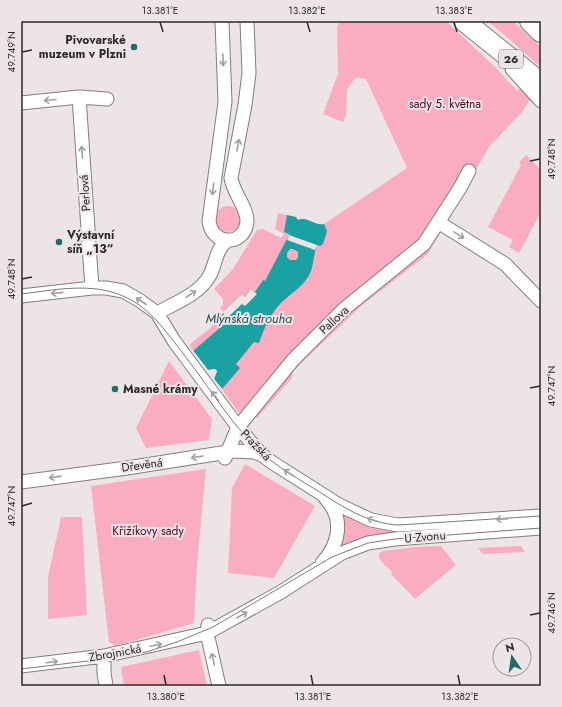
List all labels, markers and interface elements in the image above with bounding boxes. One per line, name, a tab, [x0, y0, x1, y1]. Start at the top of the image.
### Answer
text: 13.381°E	[142, 3, 178, 18]
text: 13.382°E	[288, 3, 326, 18]
text: 13.383°E	[435, 3, 473, 18]
text: 49.749°N	[4, 31, 19, 73]
place label: Pivovarské muzeum v Plzni	[39, 31, 126, 63]
marker: Pivovarské muzeum v Plzni	[129, 42, 139, 52]
road number: 26	[499, 50, 523, 68]
one-way arrow	[220, 53, 227, 66]
park label: sady 5. května	[409, 95, 481, 113]
one-way arrow	[44, 97, 57, 104]
one-way arrow	[234, 139, 242, 152]
text: 49.748°N	[544, 139, 559, 179]
one-way arrow	[79, 146, 86, 159]
street label: Perlová	[75, 174, 95, 212]
one-way arrow	[209, 182, 217, 195]
place label: Výstavní síň „13“	[66, 226, 115, 258]
one-way arrow	[453, 231, 465, 239]
marker: Výstavní síň „13“	[54, 237, 64, 247]
text: 49.748°N	[4, 259, 19, 299]
one-way arrow	[51, 289, 64, 296]
one-way arrow	[185, 290, 196, 298]
one-way arrow	[136, 297, 147, 305]
street label: Pallova	[315, 301, 353, 338]
water label: Mlýnská strouha	[206, 309, 292, 328]
text: 49.747°N	[544, 366, 559, 406]
place label: Masné krámy	[123, 380, 198, 398]
marker: Masné krámy	[110, 384, 120, 394]
one-way arrow	[211, 390, 219, 401]
street label: Pražská	[236, 425, 276, 465]
street label: Dřevěná	[120, 453, 164, 477]
one-way arrow	[191, 453, 204, 461]
one-way arrow	[283, 469, 295, 477]
one-way arrow	[49, 473, 62, 481]
text: 49.747°N	[4, 486, 19, 526]
one-way arrow	[496, 515, 509, 522]
one-way arrow	[367, 516, 380, 523]
park label: Křižíkovy sady	[112, 522, 184, 540]
street label: U Zvonu	[404, 526, 446, 548]
text: 49.746°N	[544, 592, 559, 634]
one-way arrow	[235, 610, 247, 618]
north arrow	[492, 637, 532, 677]
text: N	[504, 638, 516, 656]
street label: Zbrojnická	[87, 639, 143, 666]
one-way arrow	[149, 640, 162, 648]
one-way arrow	[209, 653, 217, 666]
one-way arrow	[45, 658, 58, 666]
text: 13.380°E	[147, 689, 185, 704]
text: 13.381°E	[295, 689, 331, 704]
text: 13.382°E	[441, 689, 479, 704]

